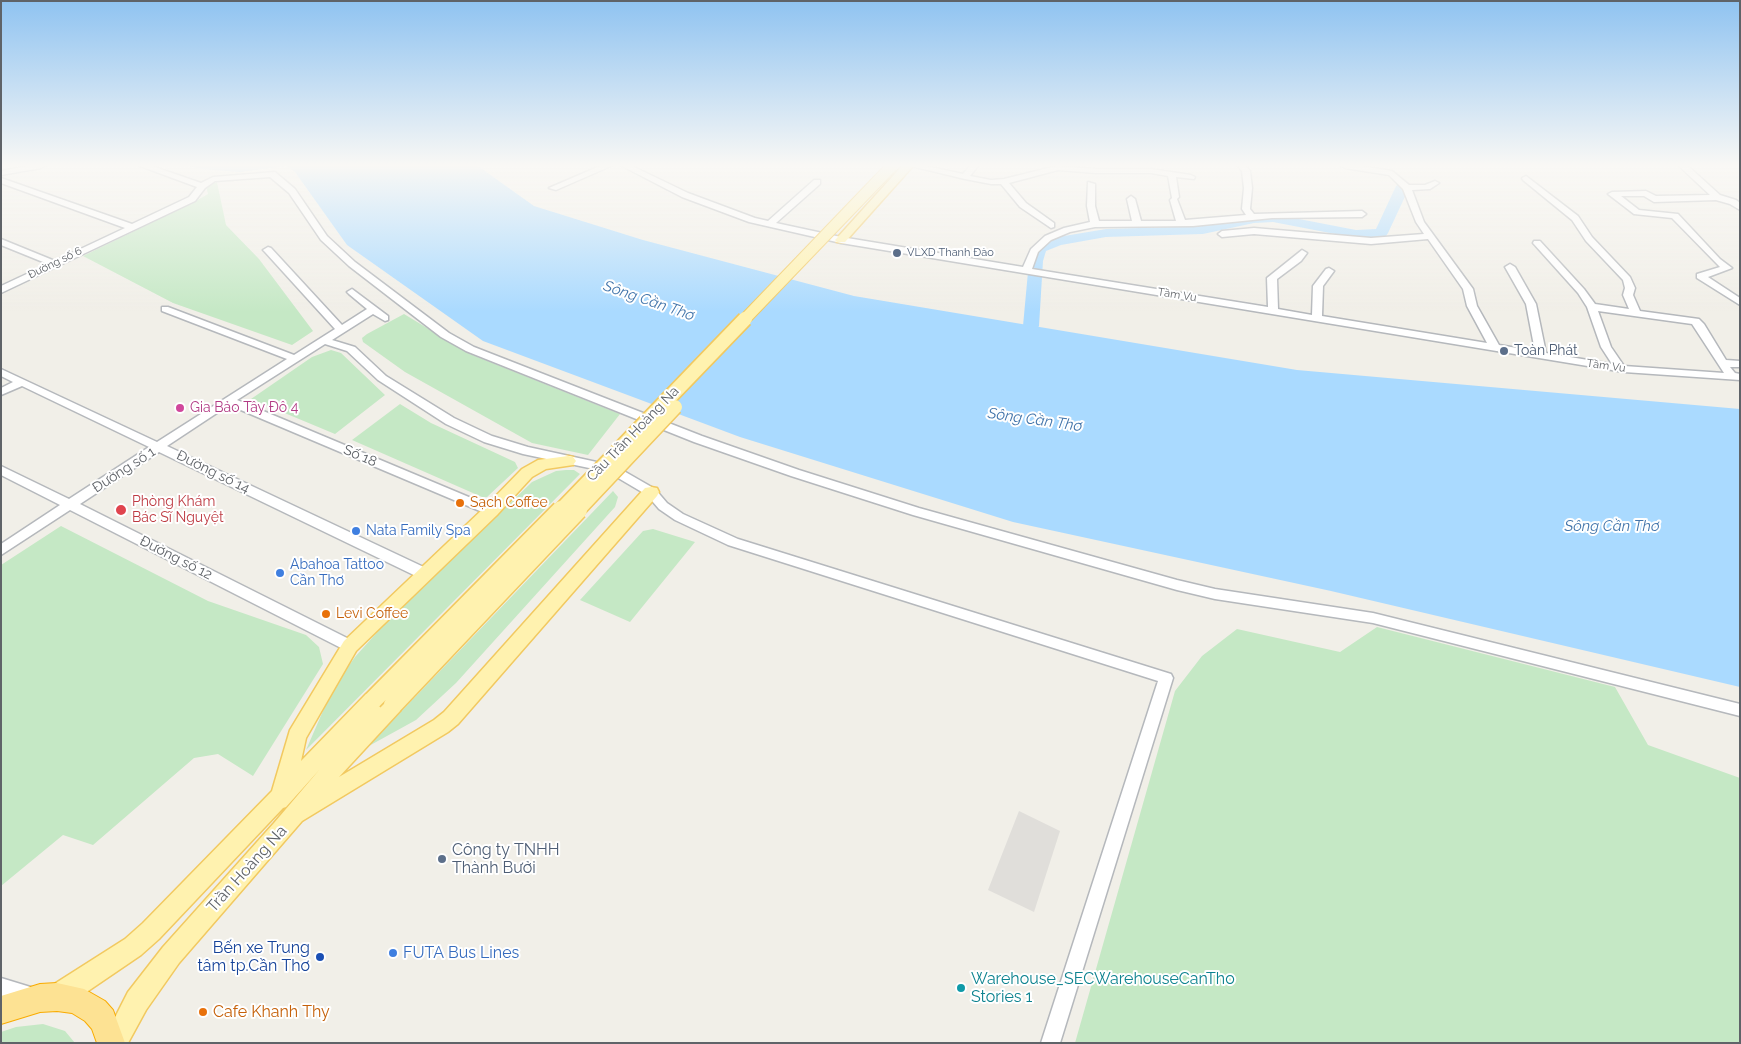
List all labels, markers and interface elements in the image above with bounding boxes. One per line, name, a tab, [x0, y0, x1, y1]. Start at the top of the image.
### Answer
street label: Đường số 6	[26, 244, 84, 282]
place label: VLXD Thanh Đào	[907, 246, 994, 260]
marker: VLXD Thanh Đào	[891, 247, 903, 259]
water label: Sông Cần Thơ	[601, 277, 697, 325]
street label: Tầm Vu	[1157, 285, 1197, 305]
place label: Toàn Phát	[1514, 343, 1578, 359]
marker: Toàn Phát	[1498, 345, 1510, 357]
street label: Tầm Vu	[1586, 357, 1626, 375]
street label: Cầu Trần Hoàng Na	[583, 383, 683, 485]
place label: Gia Bảo Tây Đô 4	[190, 400, 298, 416]
marker: Gia Bảo Tây Đô 4	[174, 402, 186, 414]
water label: Sông Cần Thơ	[987, 404, 1083, 436]
street label: Số 18	[341, 441, 379, 471]
street label: Đường số 1	[89, 443, 159, 497]
street label: Đường số 14	[174, 447, 252, 497]
place label: Phòng Khám Bác Sĩ Nguyệt	[132, 494, 224, 526]
place label: Sạch Coffee	[470, 495, 548, 511]
marker: Sạch Coffee	[454, 497, 466, 509]
marker: Phòng Khám Bác Sĩ Nguyệt	[114, 503, 128, 517]
water label: Sông Cần Thơ	[1564, 517, 1660, 535]
place label: Nata Family Spa	[366, 523, 471, 539]
marker: Nata Family Spa	[350, 525, 362, 537]
street label: Đường số 12	[137, 533, 215, 583]
place label: Abahoa Tattoo Cần Thơ	[290, 557, 384, 590]
marker: Abahoa Tattoo Cần Thơ	[274, 567, 286, 579]
place label: Levi Coffee	[336, 606, 408, 622]
marker: Levi Coffee	[320, 608, 332, 620]
street label: Trần Hoàng Na	[203, 822, 291, 916]
place label: Công ty TNHH Thành Bưởi	[452, 840, 560, 878]
marker: Công ty TNHH Thành Bưởi	[436, 853, 448, 865]
place label: Bến xe Trung tâm tp.Cần Thơ	[197, 938, 310, 976]
place label: FUTA Bus Lines	[403, 943, 519, 963]
marker: FUTA Bus Lines	[387, 947, 399, 959]
marker: Bến xe Trung tâm tp.Cần Thơ	[314, 951, 326, 963]
place label: Warehouse_SECWarehouseCanTho Stories 1	[971, 969, 1235, 1007]
marker: Warehouse_SECWarehouseCanTho Stories 1	[955, 982, 967, 994]
place label: Cafe Khanh Thy	[213, 1002, 330, 1022]
marker: Cafe Khanh Thy	[197, 1006, 209, 1018]

